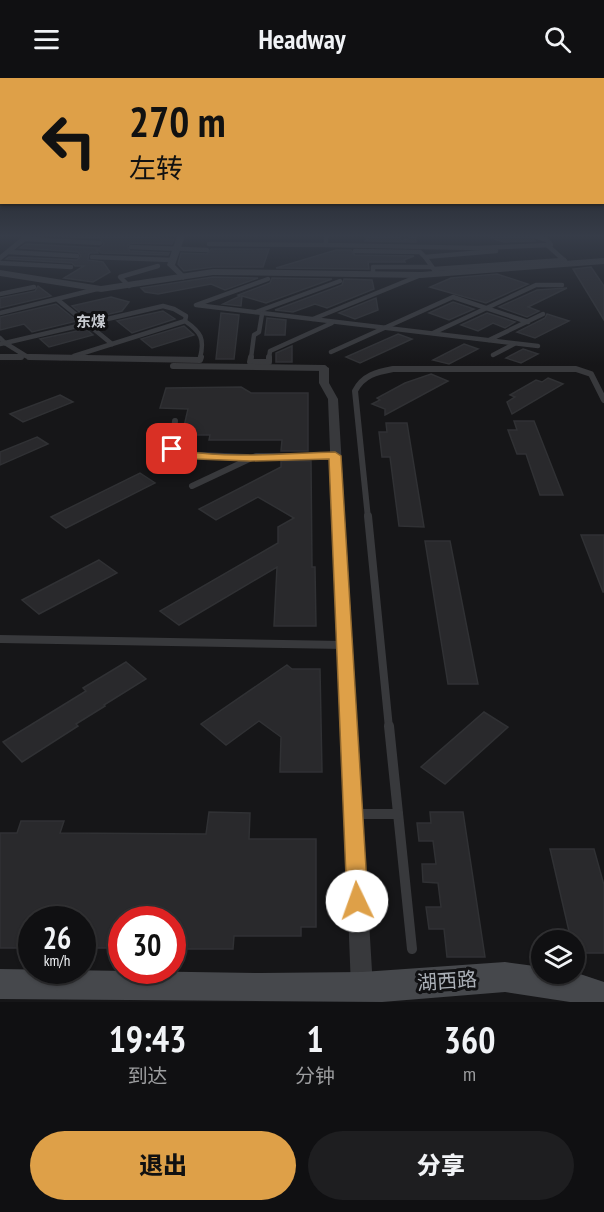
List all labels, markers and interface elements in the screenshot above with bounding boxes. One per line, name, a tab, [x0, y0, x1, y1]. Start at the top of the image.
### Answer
text: Headway	[258, 22, 346, 56]
icon: menu	[30, 23, 63, 56]
icon: search	[541, 23, 574, 56]
text: 270 m	[129, 94, 226, 149]
icon: left	[30, 102, 108, 180]
text: 左转	[129, 151, 183, 185]
district label: 东煤	[76, 312, 106, 331]
pin	[146, 423, 197, 474]
icon: arrive	[155, 432, 188, 465]
position arrow	[325, 869, 389, 933]
speed limit sign: 30	[108, 906, 186, 984]
text: 26	[43, 918, 71, 957]
map controls	[531, 930, 585, 984]
button: layers	[531, 930, 585, 984]
text: km/h	[44, 951, 70, 970]
street label: 湖西路	[416, 966, 478, 996]
text: 19:43	[109, 1015, 187, 1062]
text: 1	[307, 1015, 324, 1062]
text: 360	[444, 1016, 495, 1063]
text: m	[463, 1061, 476, 1087]
text: 到达	[128, 1063, 168, 1089]
text: 分钟	[295, 1063, 335, 1089]
button: 退出	[30, 1131, 296, 1200]
button: 分享	[308, 1131, 574, 1200]

